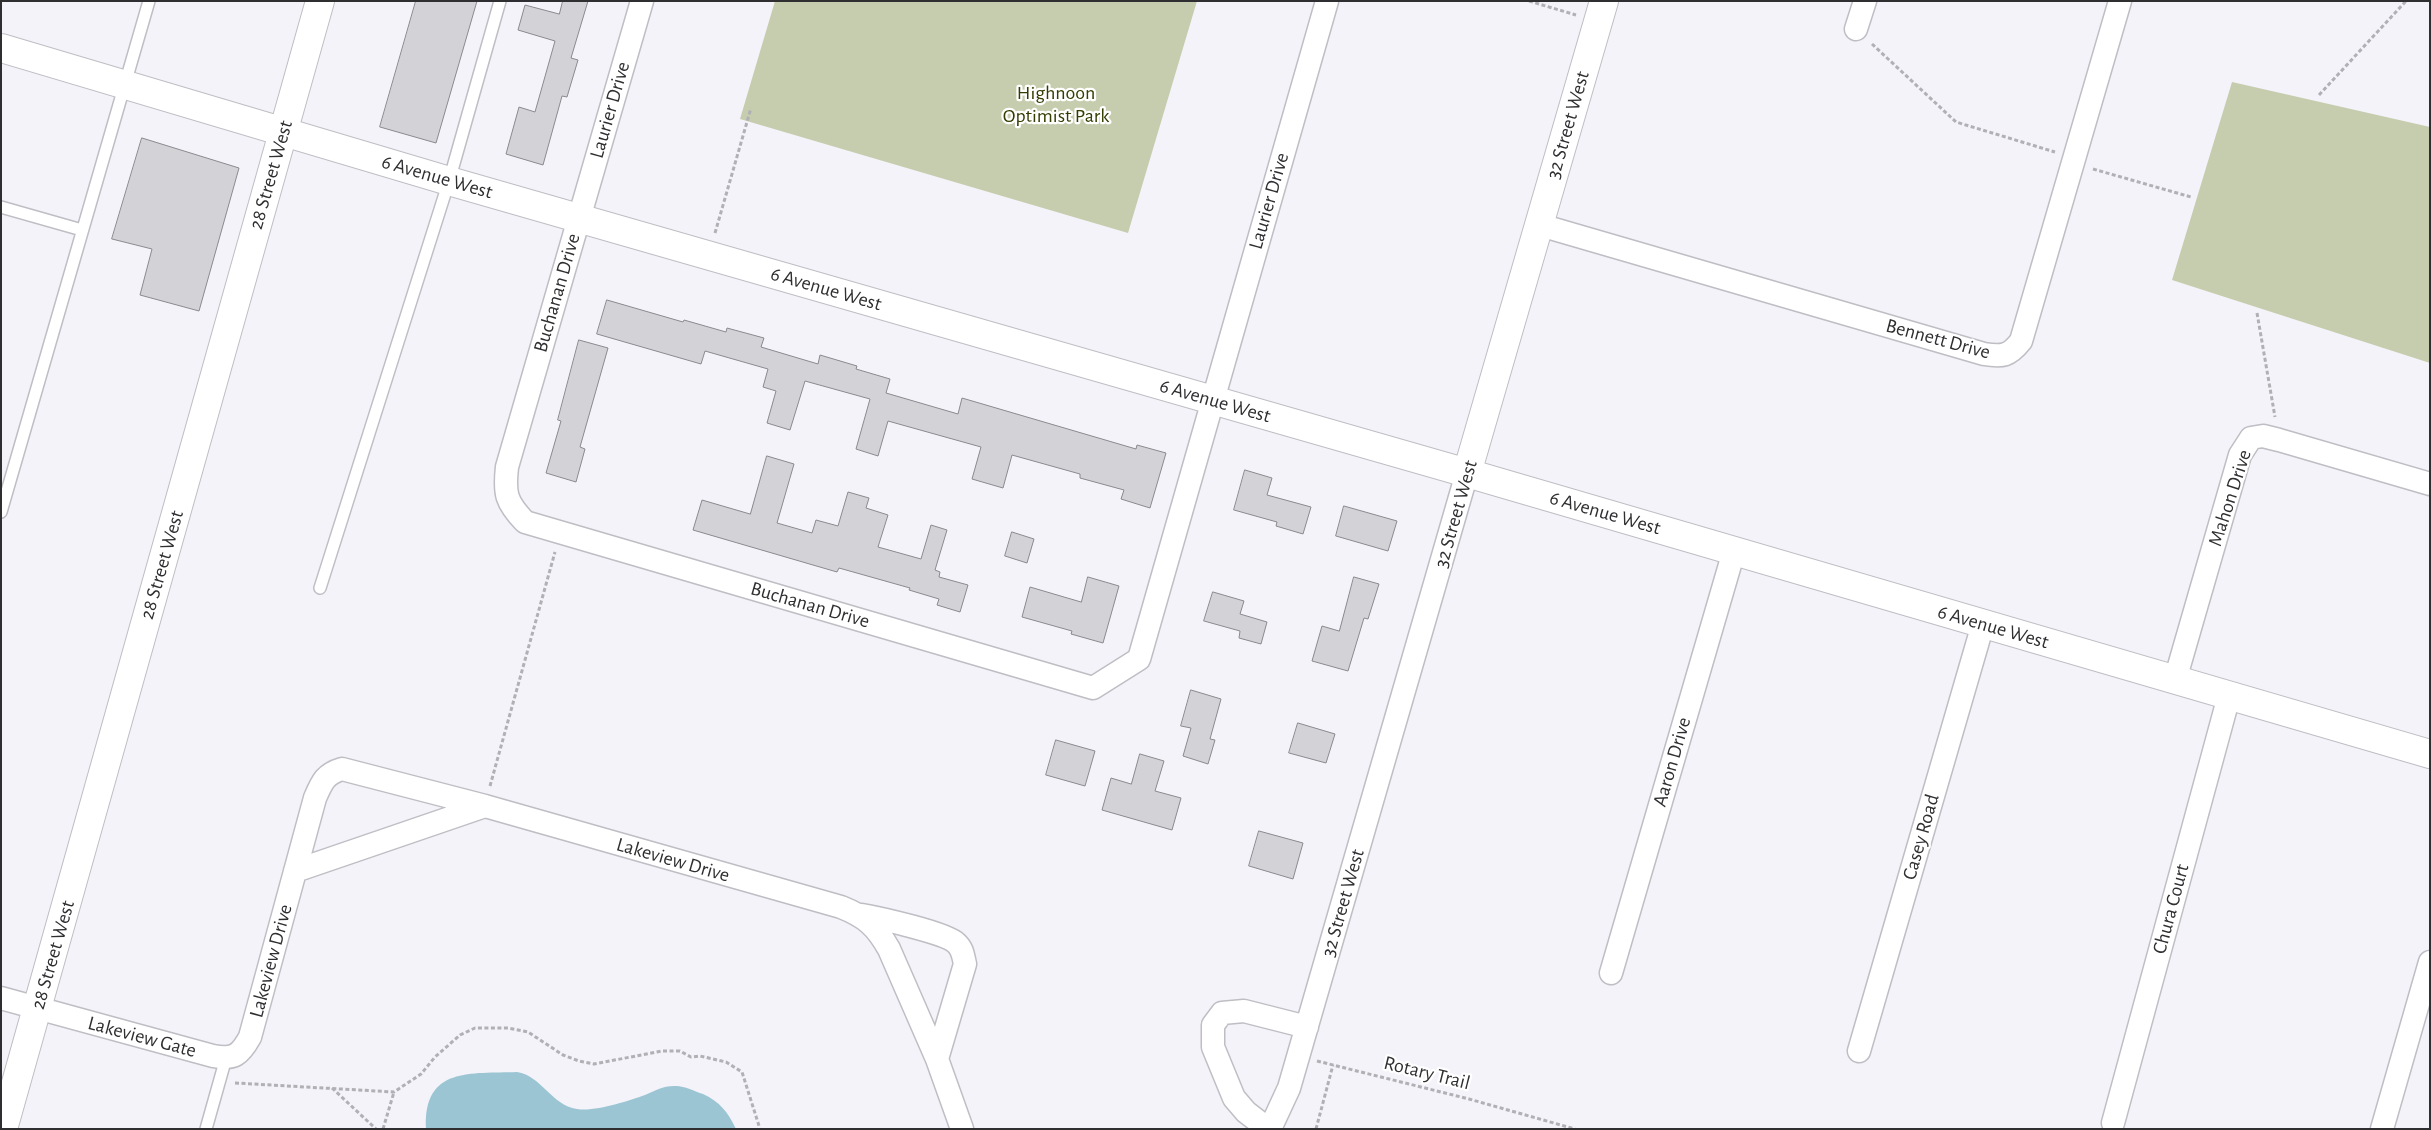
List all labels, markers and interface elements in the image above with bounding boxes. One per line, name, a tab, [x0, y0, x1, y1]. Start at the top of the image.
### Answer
street label: Laurier Drive	[585, 59, 635, 161]
street label: 32 Street West	[1541, 68, 1595, 182]
park label: Highnoon Optimist Park	[1003, 81, 1109, 128]
street label: 28 Street West	[244, 118, 298, 232]
street label: 6 Avenue West	[379, 150, 495, 204]
street label: Laurier Drive	[1244, 150, 1294, 252]
street label: Buchanan Drive	[529, 231, 585, 355]
street label: 6 Avenue West	[768, 262, 884, 316]
street label: Bennett Drive	[1883, 314, 1993, 364]
street label: 6 Avenue West	[1157, 374, 1273, 428]
street label: Mahon Drive	[2203, 447, 2257, 549]
street label: 32 Street West	[1429, 457, 1483, 571]
street label: 6 Avenue West	[1547, 486, 1663, 540]
street label: 28 Street West	[135, 508, 189, 622]
street label: Buchanan Drive	[748, 577, 872, 633]
street label: 6 Avenue West	[1935, 600, 2051, 654]
street label: Aaron Drive	[1648, 715, 1696, 809]
street label: Casey Road	[1897, 791, 1945, 883]
street label: Lakeview Drive	[614, 832, 732, 888]
street label: 32 Street West	[1316, 846, 1370, 960]
street label: Chura Court	[2147, 861, 2195, 957]
street label: 28 Street West	[26, 898, 80, 1012]
street label: Lakeview Drive	[244, 902, 298, 1020]
street label: Lakeview Gate	[85, 1011, 199, 1063]
street label: Rotary Trail	[1381, 1051, 1473, 1095]

